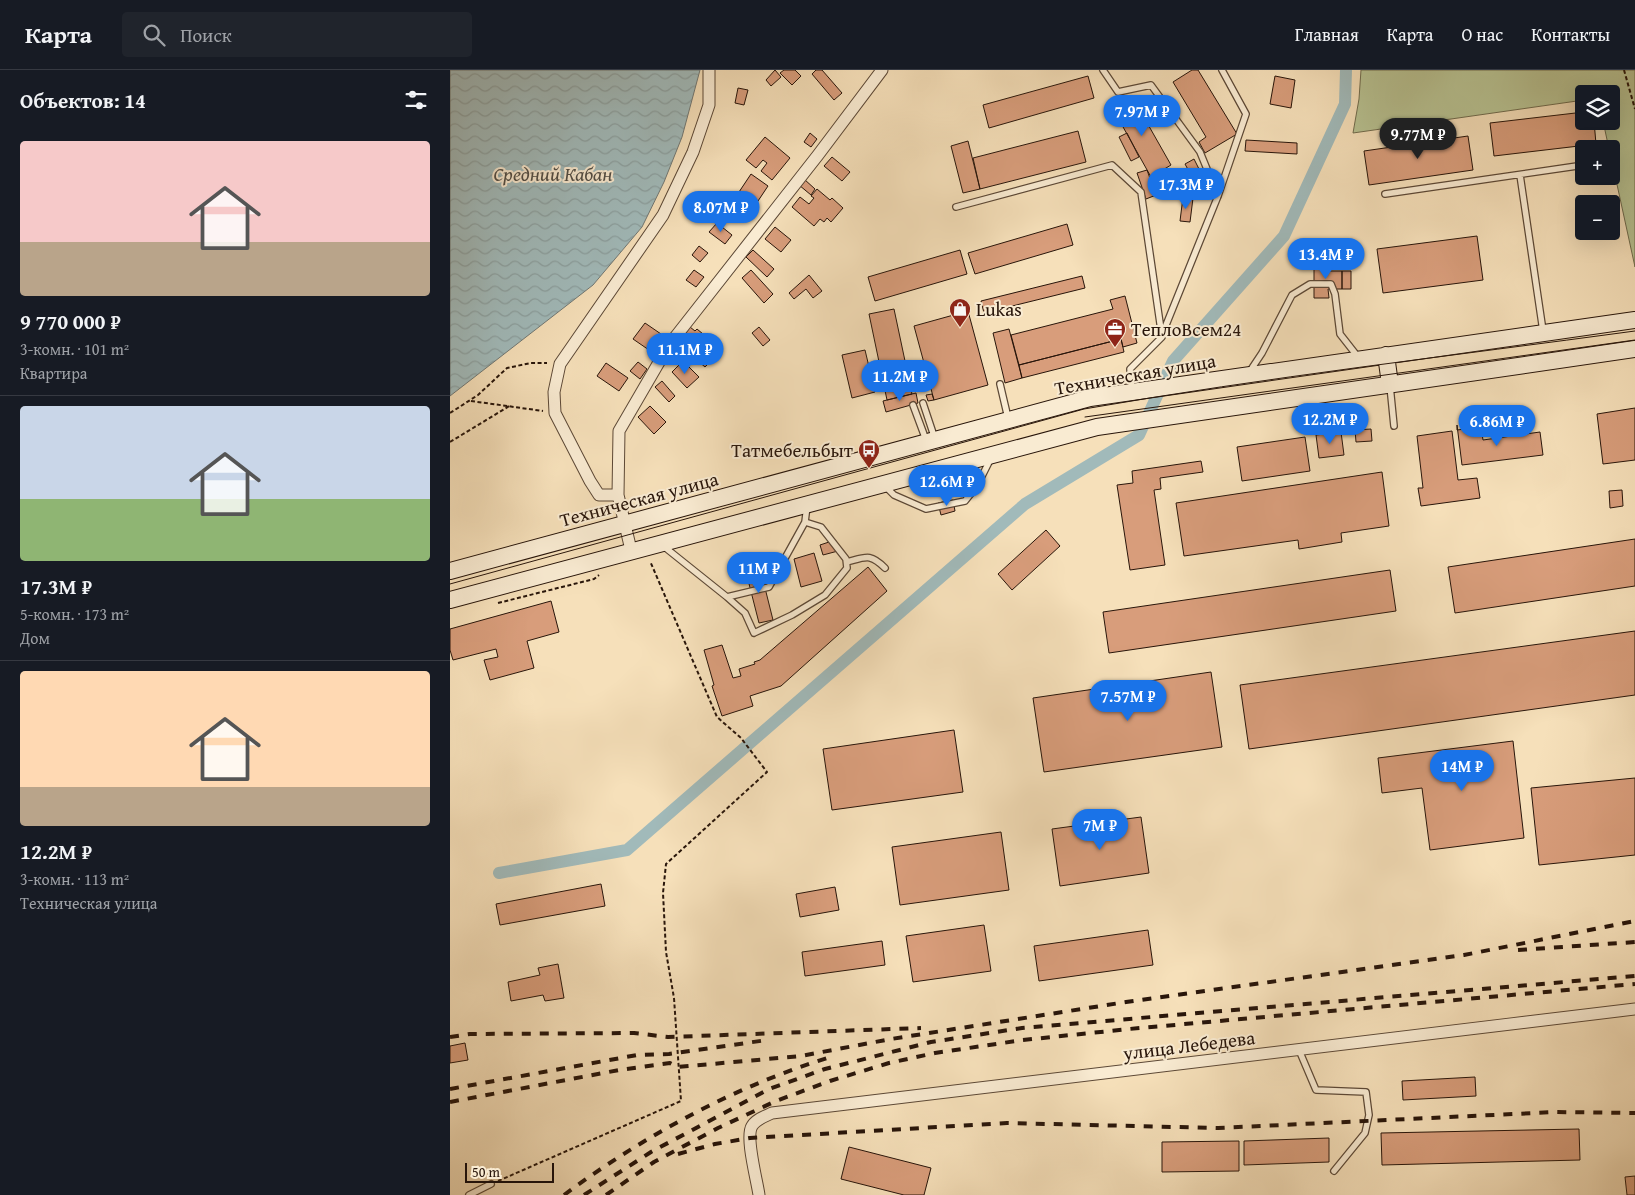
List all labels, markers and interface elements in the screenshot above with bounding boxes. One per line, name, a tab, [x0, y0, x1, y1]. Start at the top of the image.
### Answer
search box	[122, 12, 472, 57]
text: Карта	[25, 17, 92, 52]
icon: search	[140, 21, 168, 49]
text: Поиск	[180, 21, 232, 49]
text: Главная	[1295, 21, 1359, 48]
text: Карта	[1387, 21, 1433, 48]
text: О нас	[1461, 21, 1503, 48]
text: Контакты	[1531, 21, 1610, 48]
text: Объектов: 14	[20, 85, 146, 116]
map controls	[1575, 85, 1620, 240]
button: layers	[1575, 85, 1620, 130]
icon: filters	[402, 86, 430, 114]
pin: 7.97M ₽	[1096, 94, 1188, 137]
text: 7.97M ₽	[1115, 99, 1169, 123]
pin: 9.77M ₽	[1372, 118, 1464, 160]
text: 9.77M ₽	[1391, 122, 1445, 146]
button: +	[1575, 140, 1620, 185]
water label: Средний Кабан	[493, 159, 613, 188]
pin: 17.3M ₽	[1140, 168, 1232, 210]
text: 17.3M ₽	[1159, 172, 1213, 196]
icon: home	[180, 173, 270, 263]
pin: 8.07M ₽	[675, 190, 767, 233]
text: 8.07M ₽	[694, 195, 748, 219]
button: −	[1575, 195, 1620, 240]
pin: 13.4M ₽	[1280, 238, 1372, 280]
text: 13.4M ₽	[1299, 242, 1353, 266]
place label: Lukas	[976, 295, 1022, 323]
shop icon: Lukas	[948, 297, 972, 328]
text: 9 770 000 ₽	[20, 306, 121, 337]
place label: ТеплоВсем24	[1131, 315, 1241, 343]
office icon: ТеплоВсем24	[1103, 317, 1127, 348]
pin: 11.1M ₽	[639, 332, 731, 375]
text: 3-комн. · 101 m²	[20, 337, 129, 361]
text: 11.1M ₽	[658, 337, 712, 361]
street label: Техническая улица	[1052, 346, 1218, 402]
pin: 11.2M ₽	[854, 360, 946, 402]
text: Квартира	[20, 361, 87, 385]
text: 11.2M ₽	[873, 364, 927, 388]
pin: 12.2M ₽	[1284, 402, 1376, 445]
pin: 6.86M ₽	[1451, 404, 1543, 447]
text: 12.2M ₽	[1303, 407, 1357, 431]
text: 6.86M ₽	[1470, 409, 1524, 433]
place label: Татмебельбыт	[731, 436, 854, 464]
bus stop icon: Татмебельбыт	[857, 438, 881, 469]
icon: home	[180, 439, 270, 529]
street label: Техническая улица	[557, 464, 721, 534]
pin: 12.6M ₽	[901, 464, 993, 507]
text: 12.6M ₽	[920, 469, 974, 493]
pin: 11M ₽	[724, 552, 794, 594]
text: 11M ₽	[738, 556, 780, 580]
text: 17.3M ₽	[20, 571, 92, 602]
text: 5-комн. · 173 m²	[20, 602, 129, 626]
text: Дом	[20, 626, 50, 650]
pin: 7.57M ₽	[1082, 680, 1174, 722]
text: 7.57M ₽	[1101, 684, 1155, 708]
icon: home	[180, 704, 270, 794]
pin: 14M ₽	[1427, 750, 1497, 792]
text: 14M ₽	[1441, 754, 1483, 778]
pin: 7M ₽	[1070, 808, 1130, 851]
text: 7M ₽	[1083, 813, 1117, 837]
text: 12.2M ₽	[20, 836, 92, 867]
text: 3-комн. · 113 m²	[20, 867, 129, 891]
text: Техническая улица	[20, 891, 157, 915]
street label: улица Лебедева	[1120, 1023, 1257, 1067]
scale bar	[465, 1160, 554, 1183]
text: 50 m	[472, 1162, 500, 1182]

